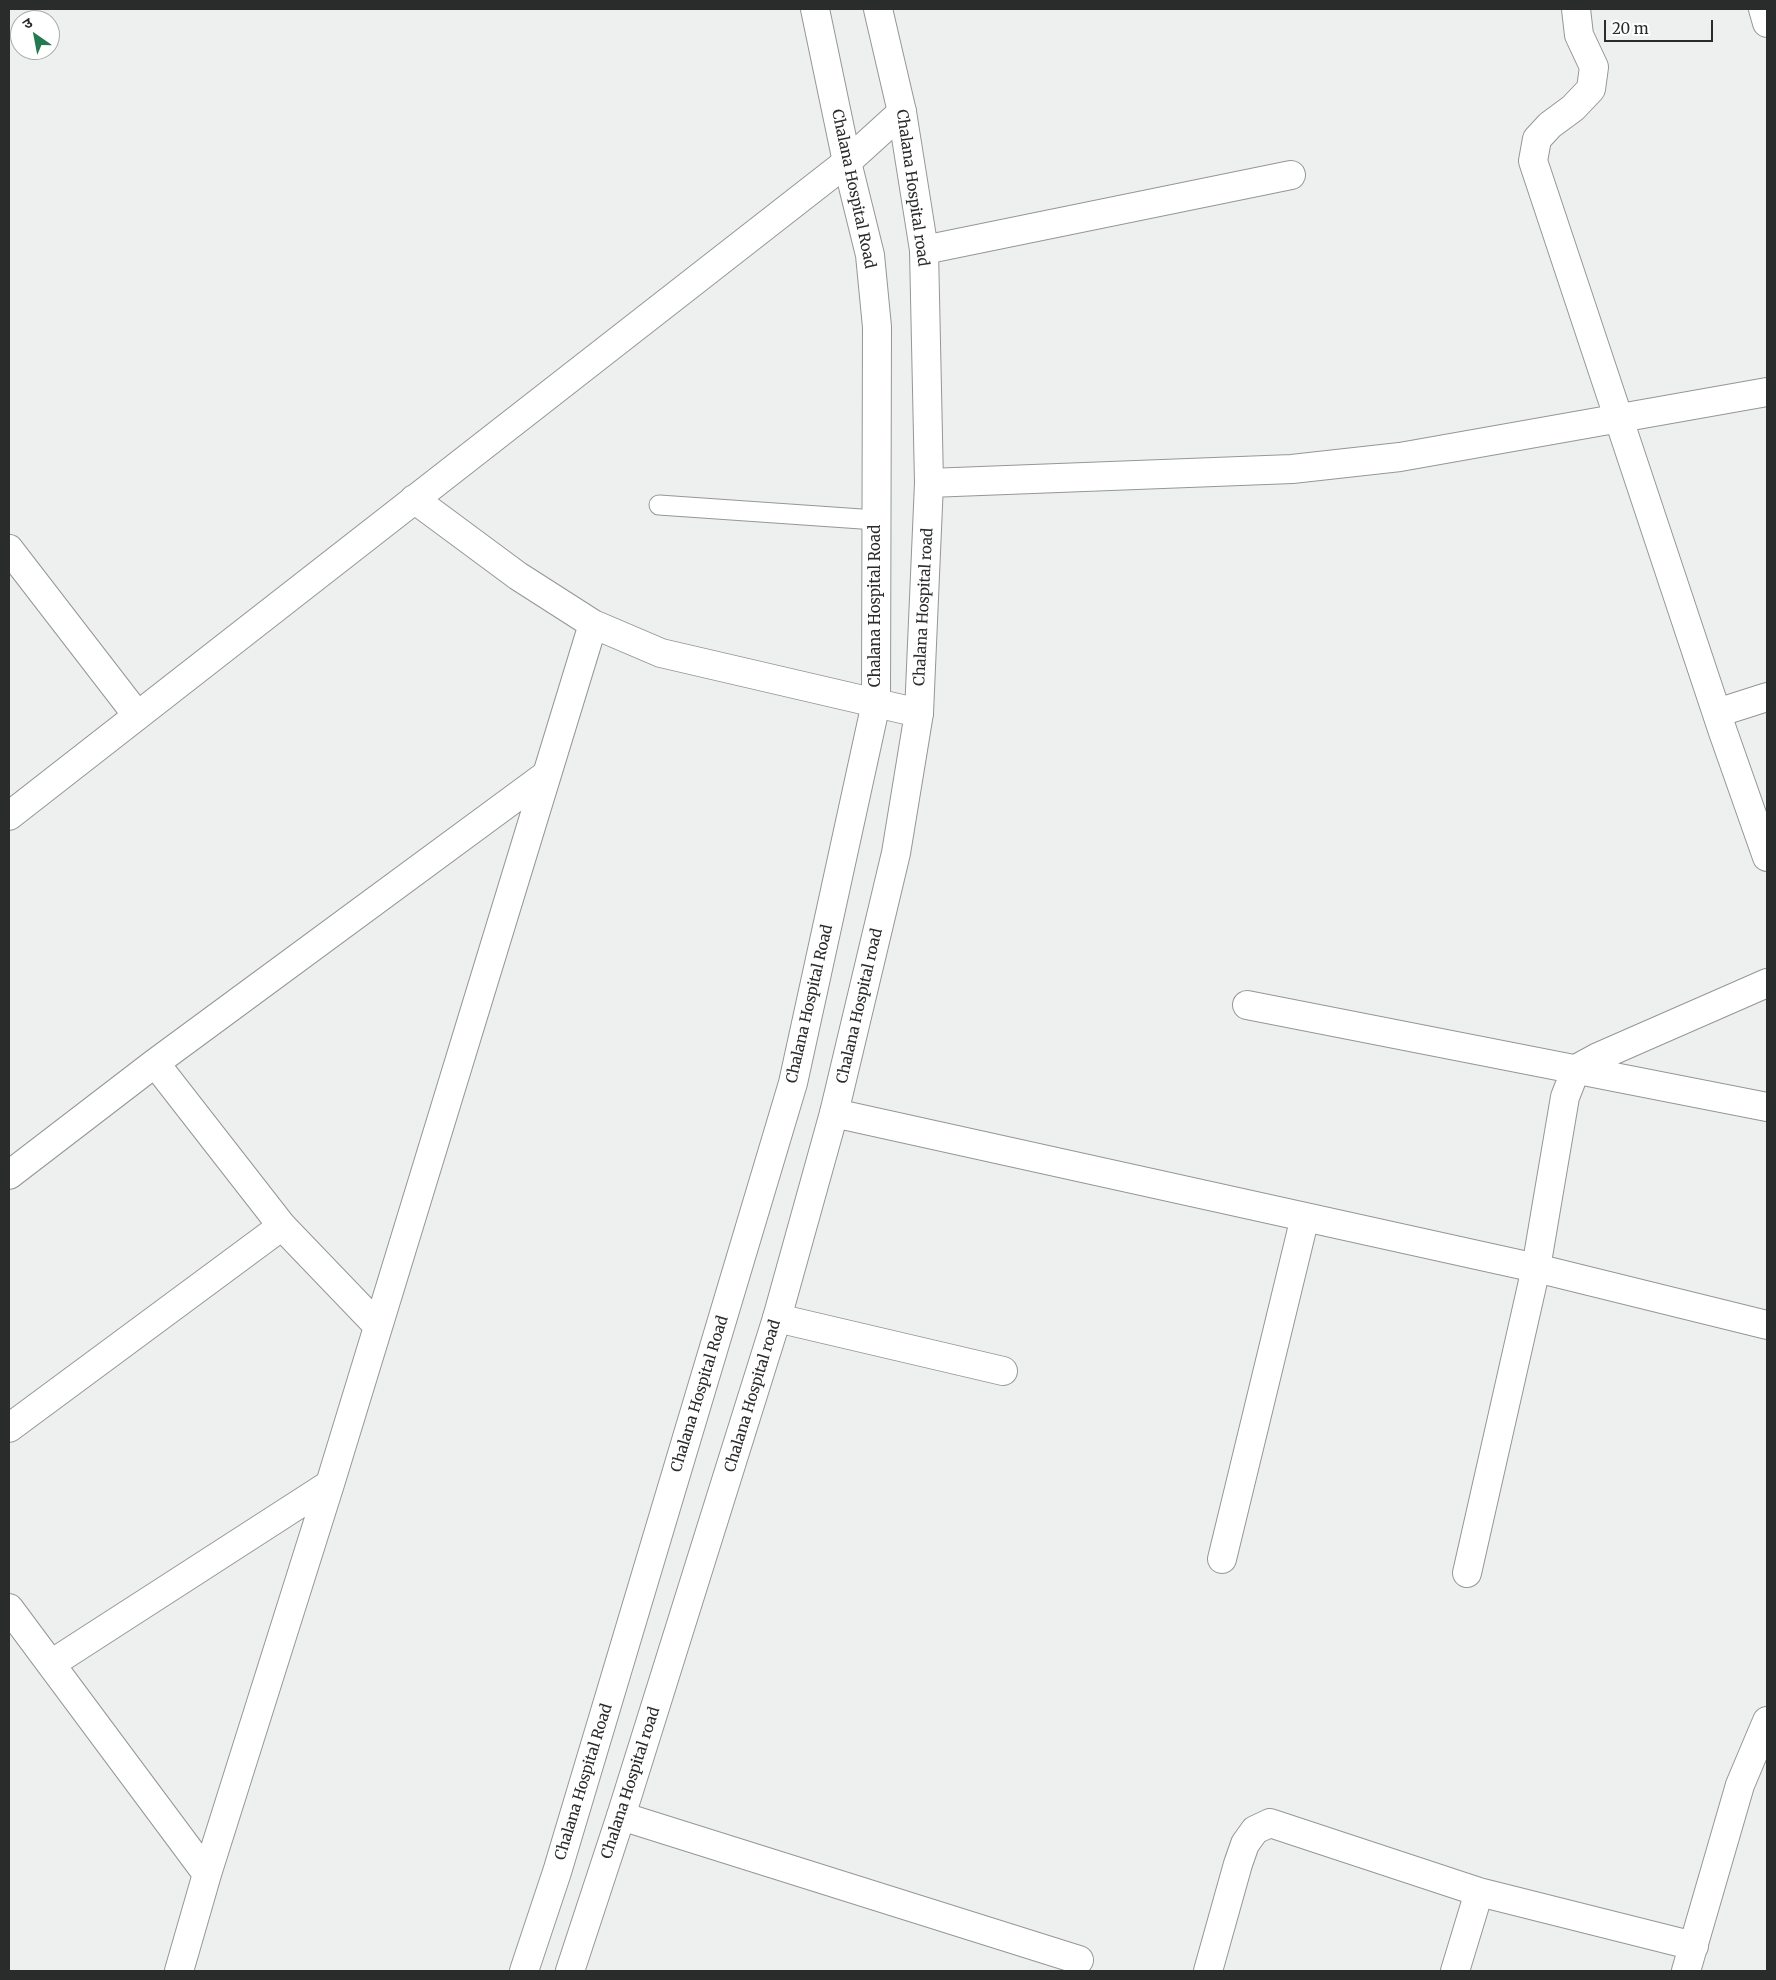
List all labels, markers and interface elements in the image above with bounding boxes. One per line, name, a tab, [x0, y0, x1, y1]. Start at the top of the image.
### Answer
north arrow	[10, 10, 60, 60]
scale bar	[1606, 10, 1715, 42]
text: उ	[19, 13, 36, 33]
text: 20 m	[1612, 19, 1649, 38]
street label: Chalana Hospital Road	[827, 108, 879, 270]
street label: Chalana Hospital road	[892, 108, 932, 268]
street label: Chalana Hospital Road	[867, 525, 885, 687]
street label: Chalana Hospital road	[911, 527, 937, 687]
street label: Chalana Hospital Road	[783, 923, 837, 1085]
street label: Chalana Hospital road	[833, 927, 887, 1085]
street label: Chalana Hospital Road	[668, 1314, 732, 1474]
street label: Chalana Hospital road	[721, 1318, 785, 1474]
street label: Chalana Hospital Road	[552, 1702, 616, 1862]
street label: Chalana Hospital road	[598, 1705, 664, 1861]

